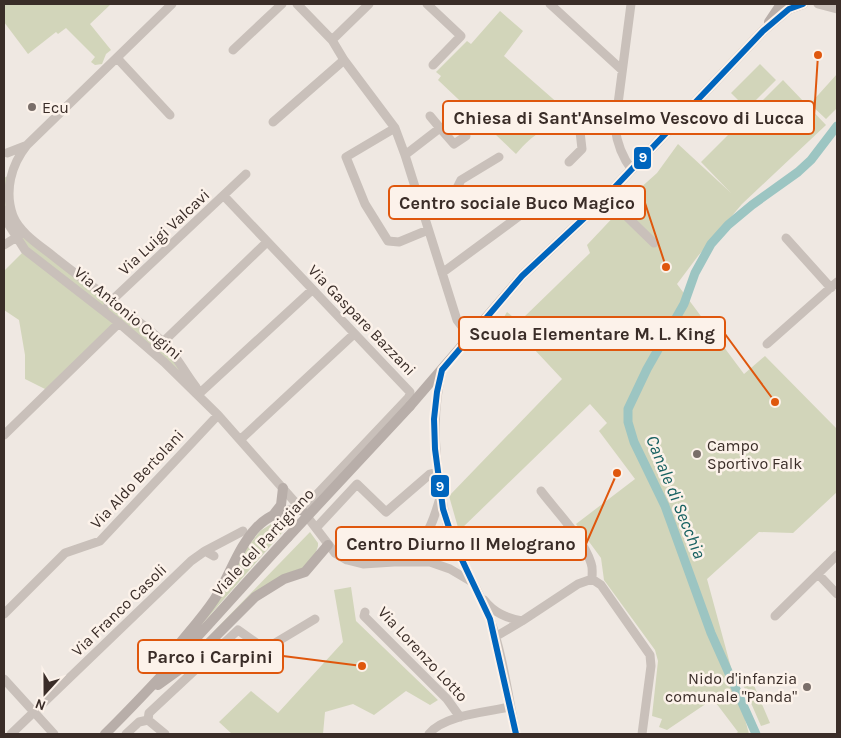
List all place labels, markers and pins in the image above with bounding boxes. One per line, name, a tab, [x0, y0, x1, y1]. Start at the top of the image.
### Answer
place label: Ecu	[42, 98, 69, 117]
marker: Ecu	[26, 101, 38, 113]
callout: Chiesa di Sant'Anselmo Vescovo di Lucca	[443, 101, 814, 134]
callout: Centro sociale Buco Magico	[389, 186, 645, 219]
callout: Scuola Elementare M. L. King	[459, 317, 725, 350]
place label: Campo Sportivo Falk	[707, 436, 802, 473]
marker: Campo Sportivo Falk	[691, 448, 703, 460]
callout: Centro Diurno Il Melograno	[336, 527, 586, 560]
callout: Parco i Carpini	[138, 640, 283, 673]
place label: Nido d'infanzia comunale "Panda"	[665, 669, 797, 706]
marker: Nido d'infanzia comunale "Panda"	[801, 681, 813, 693]

